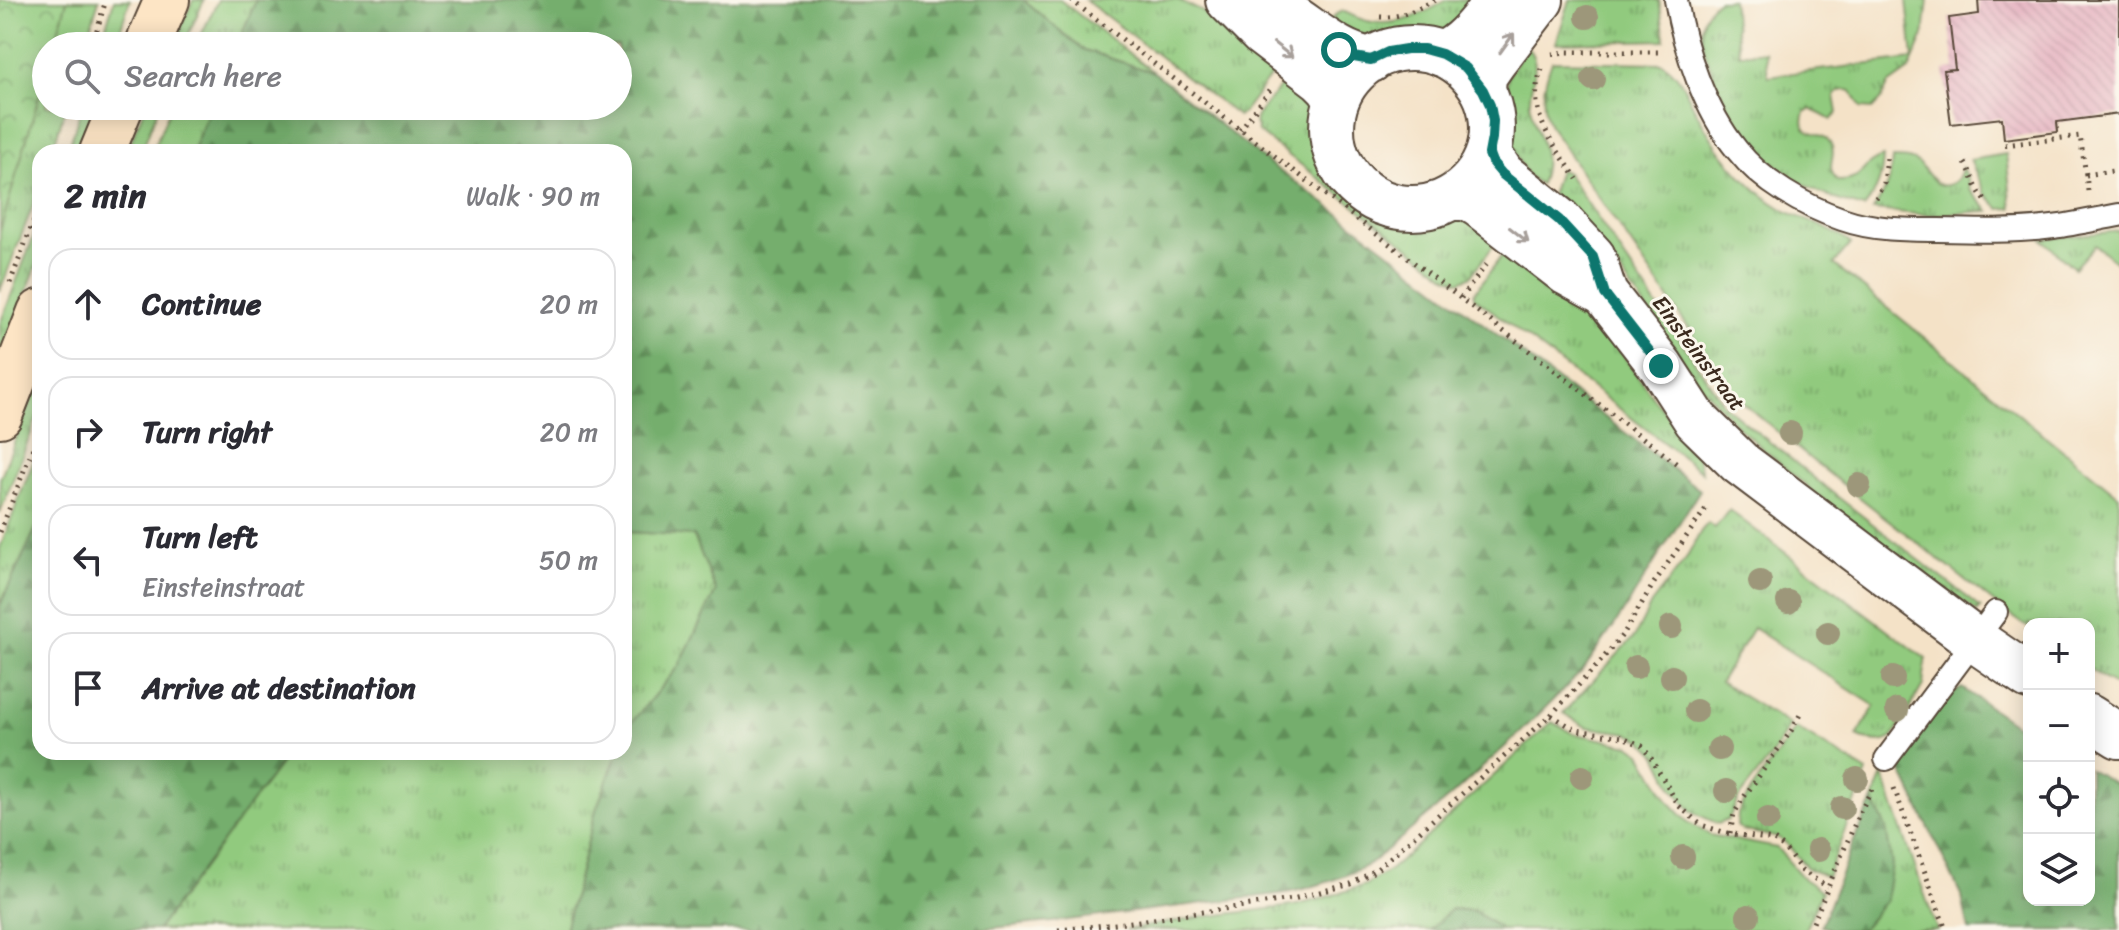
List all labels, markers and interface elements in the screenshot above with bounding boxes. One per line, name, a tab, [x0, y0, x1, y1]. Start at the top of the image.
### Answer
search box	[32, 32, 632, 120]
route start	[1321, 32, 1357, 68]
one-way arrow	[1498, 33, 1515, 54]
one-way arrow	[1272, 42, 1293, 59]
text: Search here	[124, 49, 282, 103]
icon: search	[60, 54, 104, 98]
text: 2 min	[64, 166, 146, 226]
text: Walk · 90 m	[466, 173, 600, 219]
one-way arrow	[1508, 226, 1529, 243]
text: Continue	[142, 277, 261, 331]
text: 20 m	[540, 281, 598, 327]
icon: ahead	[66, 282, 110, 326]
street label: Einsteinstraat	[1642, 286, 1756, 420]
route end	[1643, 348, 1679, 384]
text: Turn right	[142, 405, 272, 459]
text: 20 m	[540, 409, 598, 455]
icon: right	[66, 410, 110, 454]
text: Turn left	[142, 510, 258, 564]
text: 50 m	[539, 537, 598, 583]
icon: left	[66, 538, 110, 582]
text: Einsteinstraat	[142, 564, 305, 610]
map controls	[2023, 618, 2095, 906]
button: +	[2023, 618, 2095, 690]
text: Arrive at destination	[142, 661, 416, 715]
icon: arrive	[66, 666, 110, 710]
button: −	[2023, 690, 2095, 762]
button: locate	[2023, 762, 2095, 834]
button: layers	[2023, 834, 2095, 906]

